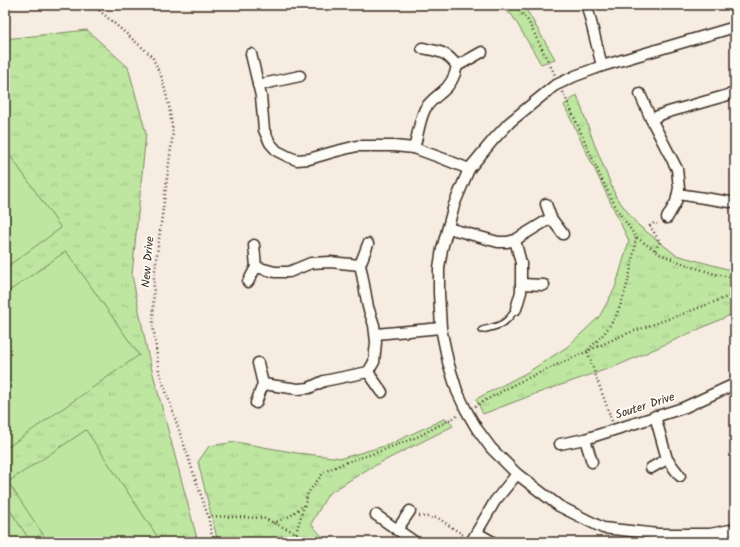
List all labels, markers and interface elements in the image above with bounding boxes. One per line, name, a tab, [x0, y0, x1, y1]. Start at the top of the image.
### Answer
street label: New Drive	[136, 235, 160, 288]
street label: Souter Drive	[613, 387, 678, 425]

